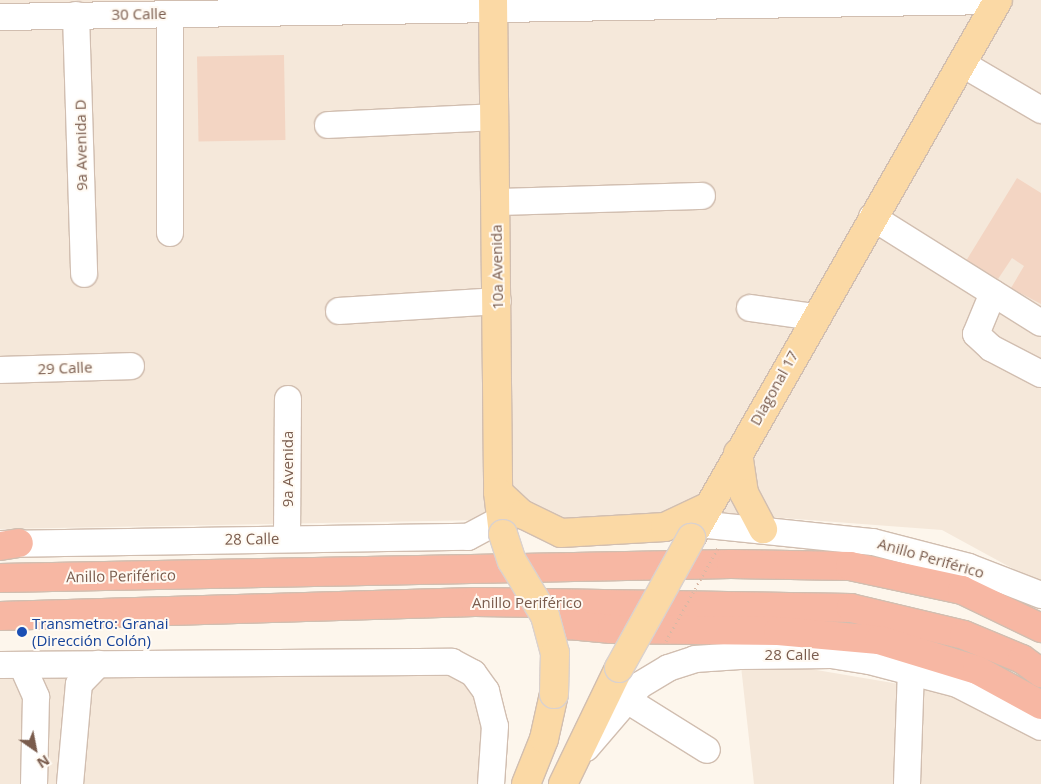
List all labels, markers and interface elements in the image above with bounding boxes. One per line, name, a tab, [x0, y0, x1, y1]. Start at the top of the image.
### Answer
street label: 30 Calle	[111, 5, 167, 23]
street label: 9a Avenida D	[71, 99, 91, 191]
street label: 10a Avenida	[487, 224, 507, 310]
street label: Diagonal 17	[746, 348, 802, 428]
street label: 29 Calle	[37, 358, 93, 378]
street label: 9a Avenida	[279, 431, 297, 507]
street label: 28 Calle	[224, 530, 280, 548]
street label: Anillo Periférico	[876, 534, 986, 582]
street label: Anillo Periférico	[66, 566, 176, 586]
street label: Anillo Periférico	[472, 594, 582, 612]
place label: Transmetro: Granai (Dirección Colón)	[32, 614, 168, 649]
marker: Transmetro: Granai (Dirección Colón)	[16, 626, 28, 638]
street label: 28 Calle	[765, 646, 819, 664]
north arrow	[10, 724, 60, 774]
text: N	[33, 751, 53, 773]

